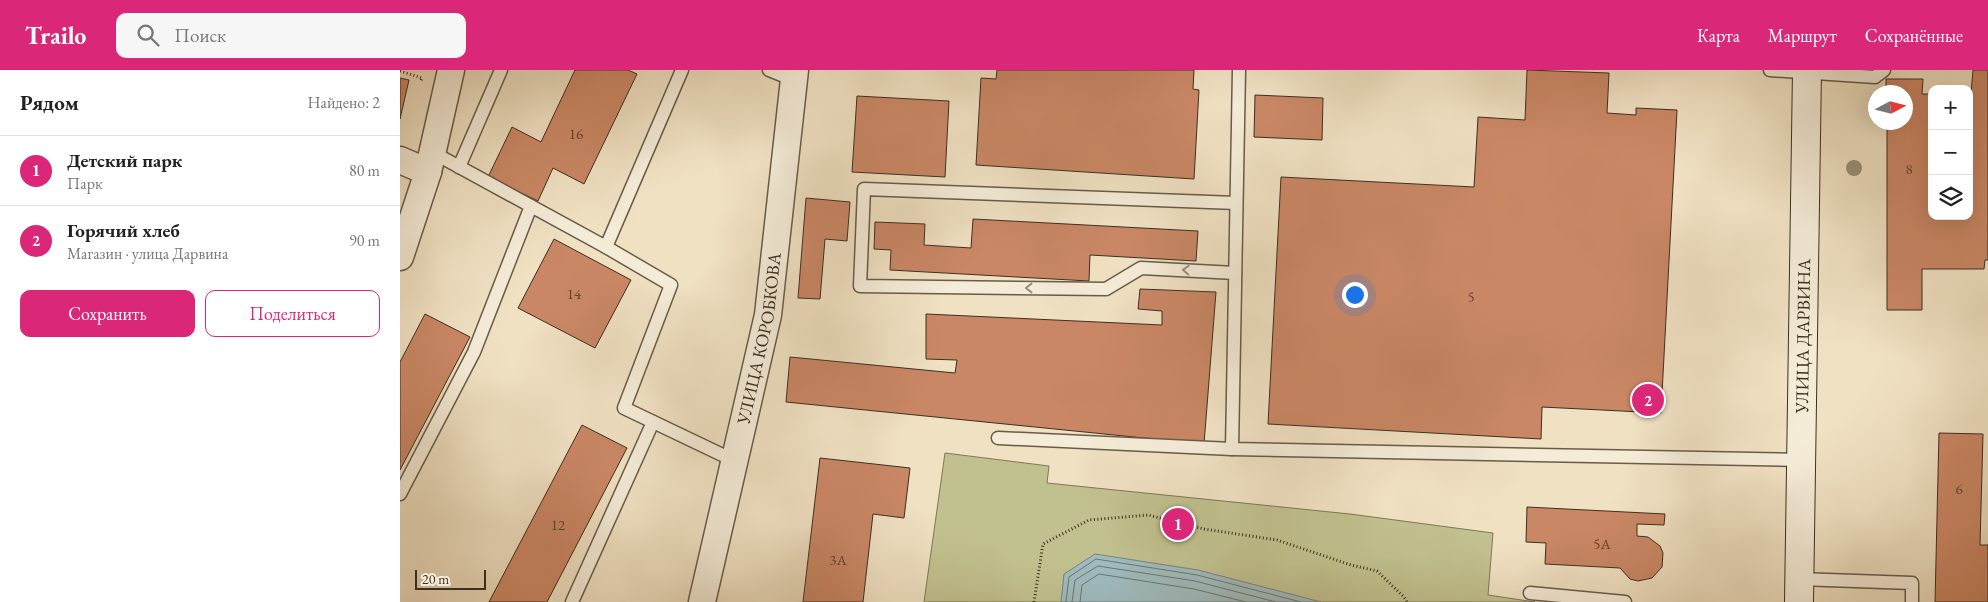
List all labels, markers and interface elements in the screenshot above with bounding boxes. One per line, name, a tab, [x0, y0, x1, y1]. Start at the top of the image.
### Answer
search box	[116, 13, 466, 58]
text: Trailo	[25, 20, 86, 51]
icon: search	[134, 21, 162, 49]
text: Поиск	[174, 23, 226, 48]
text: Карта	[1697, 24, 1740, 47]
text: Маршрут	[1768, 24, 1837, 47]
text: Сохранённые	[1865, 24, 1963, 47]
north arrow	[1868, 85, 1913, 130]
map controls	[1928, 85, 1973, 220]
button: +	[1928, 85, 1973, 130]
text: Рядом	[20, 89, 79, 116]
text: Найдено: 2	[308, 92, 380, 113]
house number: 16	[569, 124, 583, 143]
button: −	[1928, 130, 1973, 175]
text: Детский парк	[67, 148, 182, 173]
house number: 8	[1905, 159, 1913, 178]
text: 1	[32, 160, 40, 181]
text: 80 m	[349, 160, 380, 181]
text: Парк	[67, 173, 103, 194]
button: layers	[1928, 175, 1973, 220]
text: Горячий хлеб	[67, 218, 180, 243]
text: 2	[32, 230, 40, 251]
text: 90 m	[349, 230, 380, 251]
text: Магазин · улица Дарвина	[67, 243, 228, 264]
street label: УЛИЦА КОРОБКОВА	[731, 251, 786, 427]
street label: УЛИЦА ДАРВИНА	[1790, 258, 1815, 415]
one-way arrow	[1182, 265, 1190, 276]
your location	[1342, 282, 1368, 308]
one-way arrow	[1025, 283, 1033, 294]
house number: 14	[567, 284, 582, 303]
house number: 5	[1467, 287, 1475, 306]
button: Сохранить	[20, 290, 195, 337]
button: Поделиться	[205, 290, 380, 337]
pin: 2	[1632, 381, 1664, 419]
house number: 6	[1955, 479, 1963, 498]
pin: 1	[1162, 505, 1194, 543]
house number: 12	[551, 515, 566, 534]
house number: 5А	[1593, 534, 1611, 553]
house number: 3А	[829, 550, 847, 569]
scale bar	[415, 567, 486, 590]
text: 20 m	[422, 570, 449, 588]

